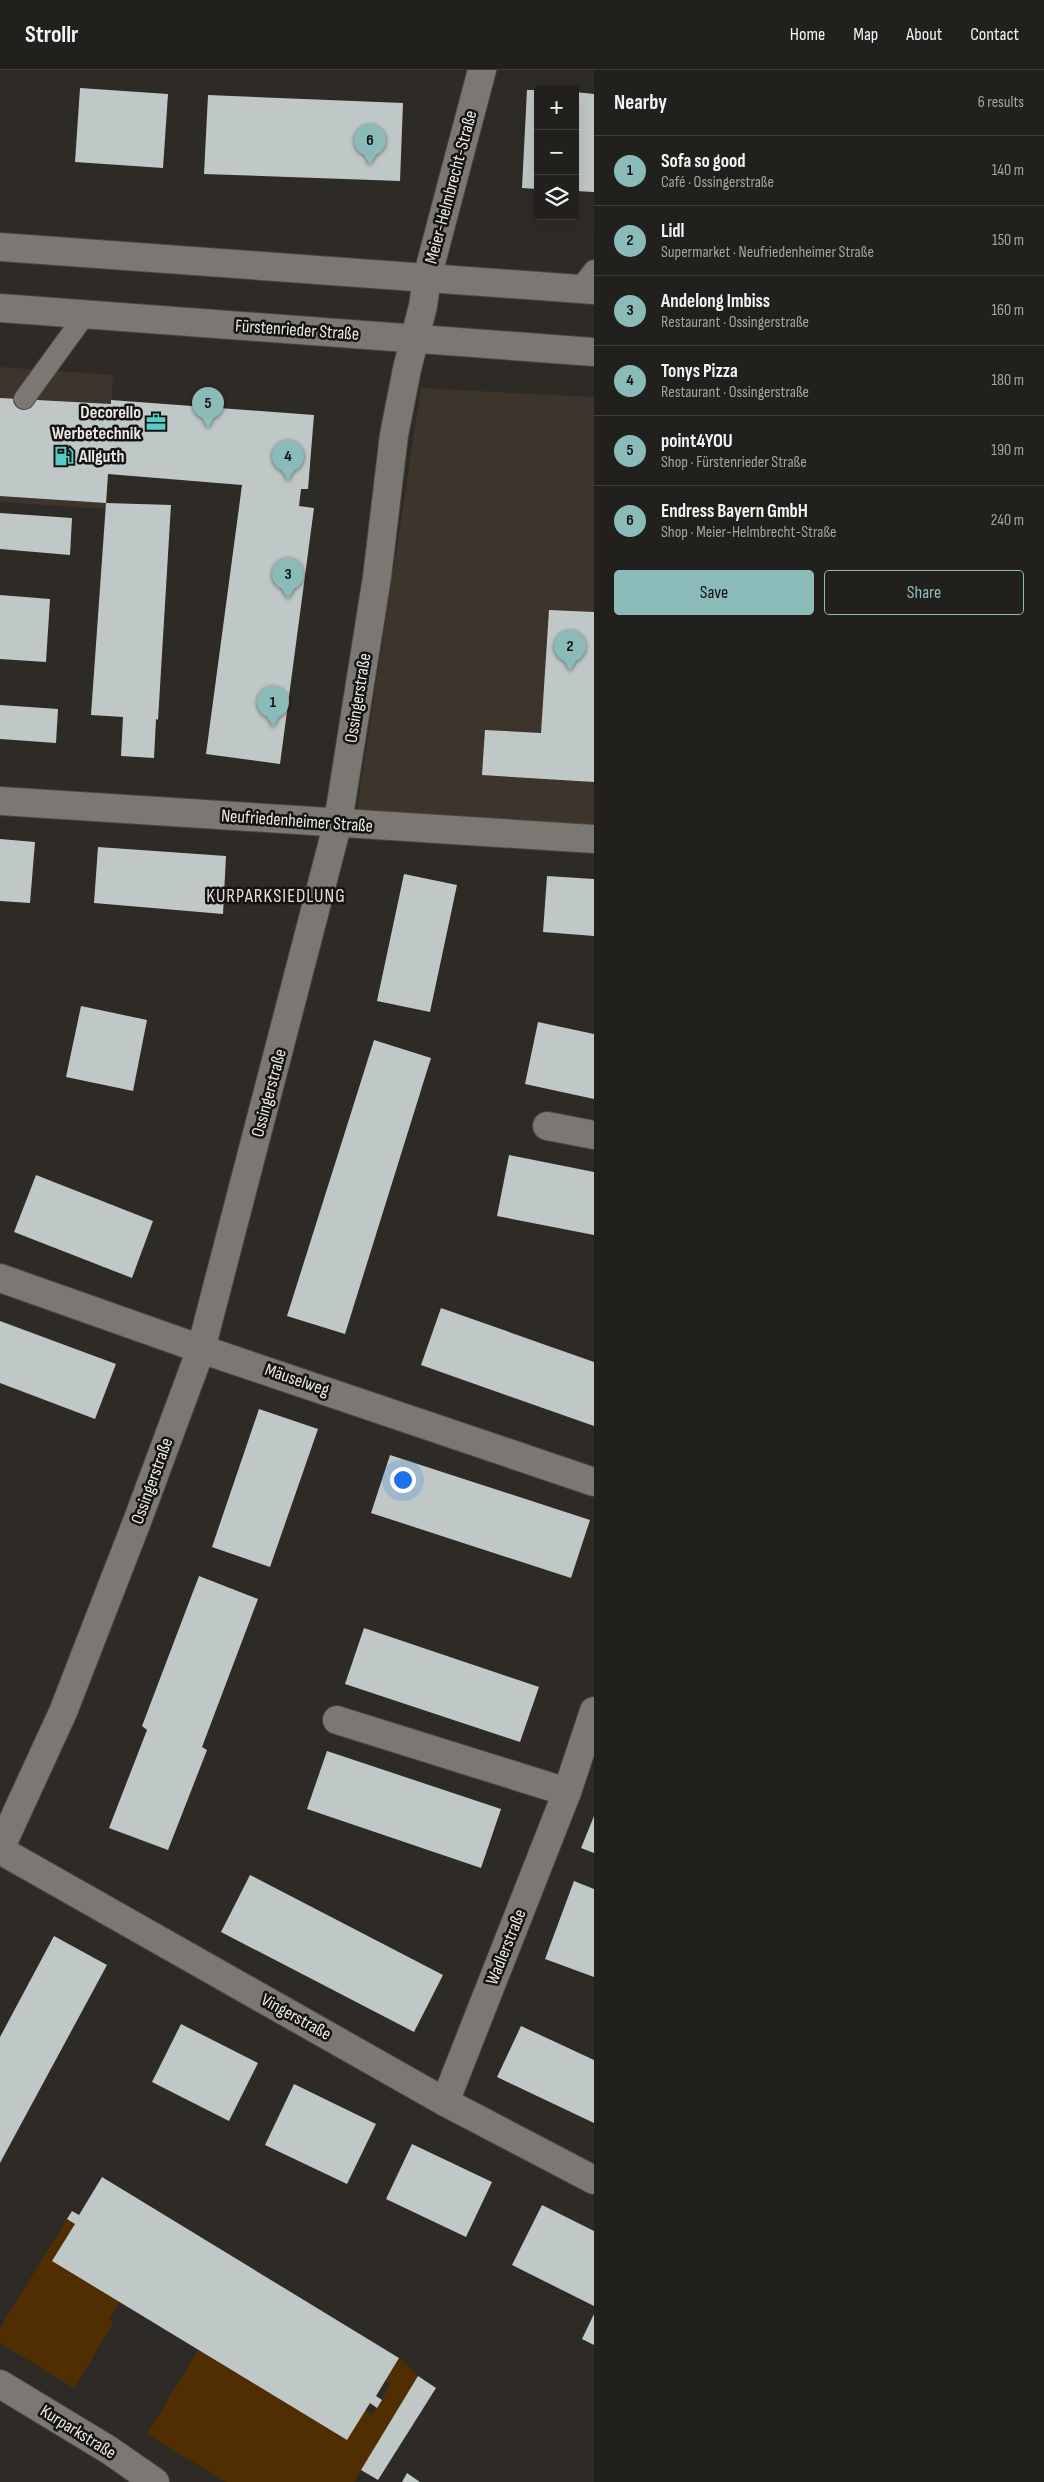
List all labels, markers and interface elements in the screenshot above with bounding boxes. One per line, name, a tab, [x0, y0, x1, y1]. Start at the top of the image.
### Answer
text: Strollr	[25, 20, 79, 49]
text: Home	[790, 24, 825, 45]
text: Map	[853, 24, 878, 45]
text: About	[906, 24, 942, 45]
text: Contact	[970, 24, 1019, 45]
map controls	[534, 85, 579, 220]
button: +	[534, 85, 579, 130]
text: Nearby	[614, 90, 667, 115]
text: 6 results	[978, 93, 1024, 112]
street label: Meier-Helmbrecht-Straße	[420, 108, 482, 266]
pin: 6	[354, 124, 386, 165]
button: −	[534, 130, 579, 175]
text: Sofa so good	[661, 150, 746, 173]
text: 1	[627, 161, 633, 180]
text: 140 m	[992, 161, 1024, 180]
text: Café · Ossingerstraße	[661, 173, 774, 192]
button: layers	[534, 175, 579, 220]
text: Lidl	[661, 220, 684, 243]
text: 2	[626, 231, 634, 250]
text: 150 m	[992, 231, 1024, 250]
text: Supermarket · Neufriedenheimer Straße	[661, 243, 874, 262]
text: Andelong Imbiss	[661, 290, 770, 313]
text: 3	[626, 301, 634, 320]
text: 160 m	[991, 301, 1024, 320]
text: Restaurant · Ossingerstraße	[661, 313, 809, 332]
street label: Fürstenrieder Straße	[234, 315, 360, 345]
text: Tonys Pizza	[661, 360, 738, 383]
text: 4	[626, 371, 634, 390]
text: 180 m	[991, 371, 1024, 390]
text: Restaurant · Ossingerstraße	[661, 383, 809, 402]
pin: 5	[192, 387, 224, 428]
place label: Decorello Werbetechnik	[52, 402, 141, 444]
office icon: Decorello Werbetechnik	[145, 411, 167, 433]
text: point4YOU	[661, 430, 733, 453]
pin: 4	[272, 440, 304, 481]
text: 5	[626, 441, 634, 460]
text: 190 m	[991, 441, 1024, 460]
fuel station icon: Allguth	[53, 445, 75, 467]
place label: Allguth	[78, 446, 124, 467]
text: Shop · Fürstenrieder Straße	[661, 453, 807, 472]
text: Endress Bayern GmbH	[661, 500, 808, 523]
text: 6	[626, 511, 634, 530]
text: 240 m	[991, 511, 1024, 530]
text: Shop · Meier-Helmbrecht-Straße	[661, 523, 837, 542]
pin: 3	[272, 558, 304, 599]
button: Save	[614, 570, 814, 615]
button: Share	[824, 570, 1024, 615]
pin: 2	[554, 630, 586, 671]
street label: Ossingerstraße	[341, 652, 375, 744]
pin: 1	[257, 686, 289, 727]
street label: Neufriedenheimer Straße	[220, 805, 374, 837]
district label: KURPARKSIEDLUNG	[206, 885, 346, 908]
street label: Ossingerstraße	[247, 1047, 291, 1139]
street label: Mäuselweg	[262, 1359, 332, 1401]
street label: Ossingerstraße	[127, 1435, 177, 1527]
your location	[390, 1467, 416, 1493]
street label: Wadlerstraße	[481, 1906, 531, 1988]
street label: Vingerstraße	[257, 1989, 335, 2045]
street label: Kurparkstraße	[36, 2400, 120, 2464]

